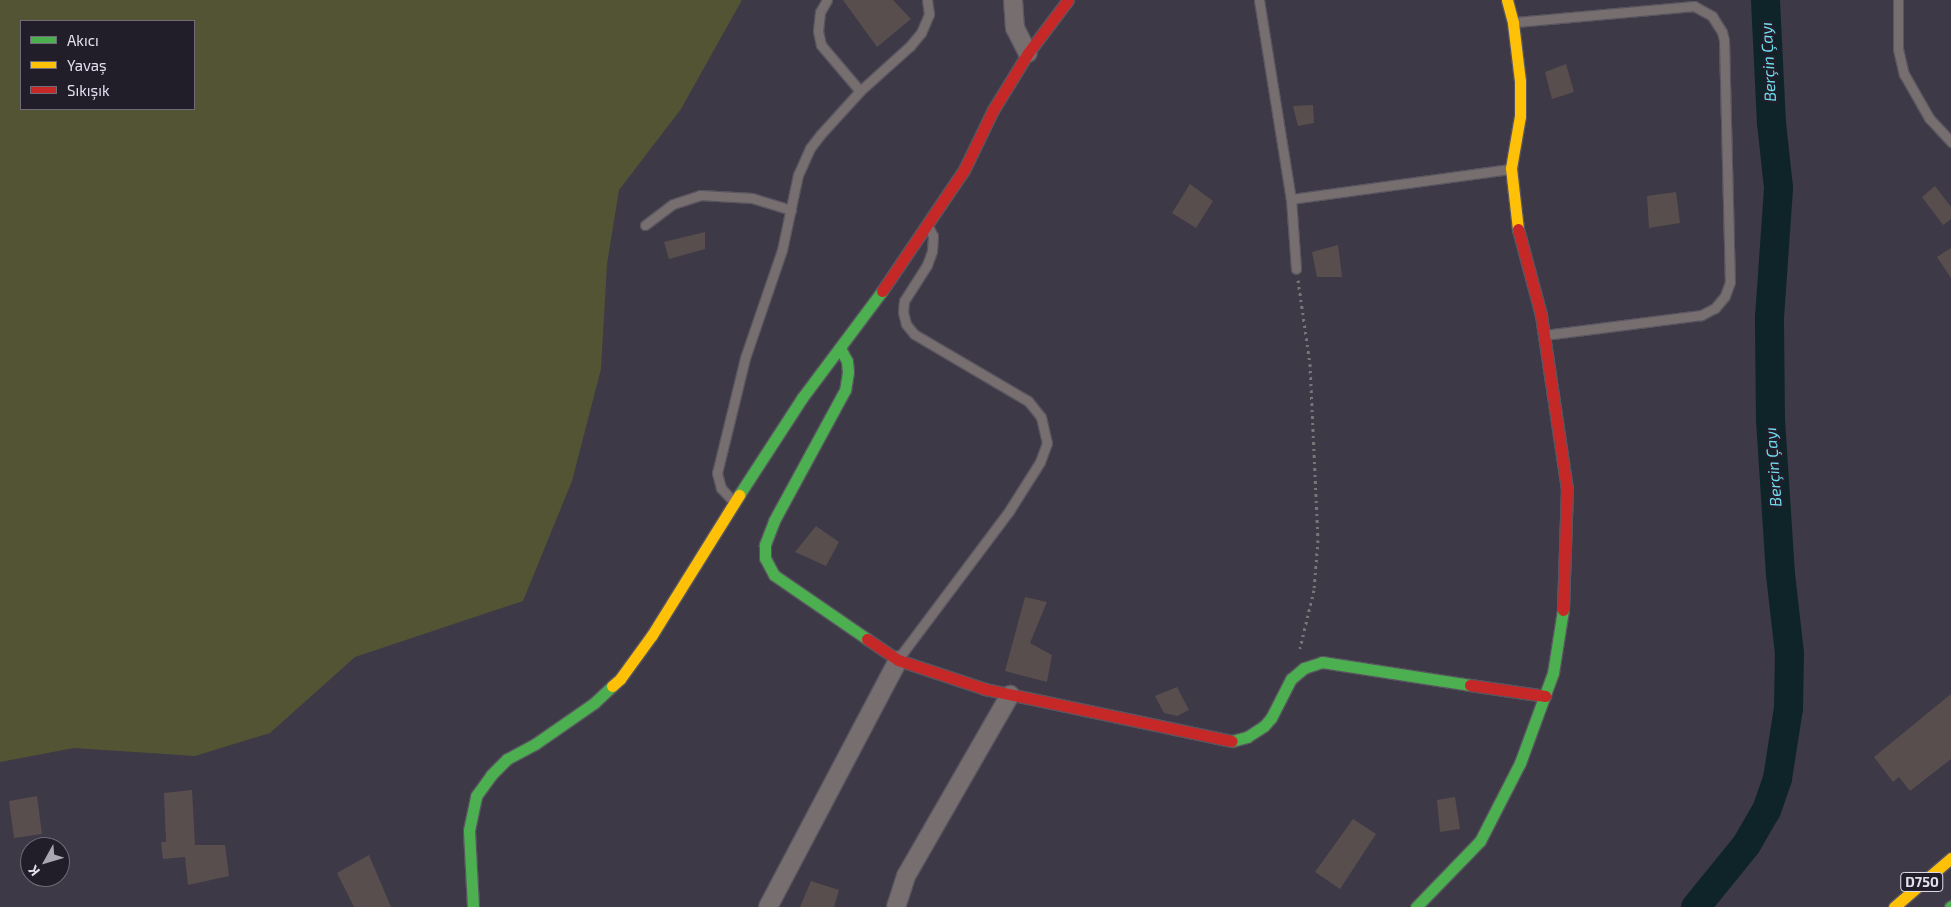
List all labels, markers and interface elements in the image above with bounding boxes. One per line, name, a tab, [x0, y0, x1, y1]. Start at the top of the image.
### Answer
legend	[20, 20, 195, 110]
water label: Berçin Çayı	[1756, 22, 1780, 102]
text: Akıcı	[67, 31, 99, 49]
text: Yavaş	[67, 56, 107, 74]
text: Sıkışık	[67, 81, 110, 99]
water label: Berçin Çayı	[1761, 426, 1785, 508]
north arrow	[20, 837, 70, 887]
text: K	[24, 862, 43, 880]
road number: D750	[1900, 870, 1944, 894]

